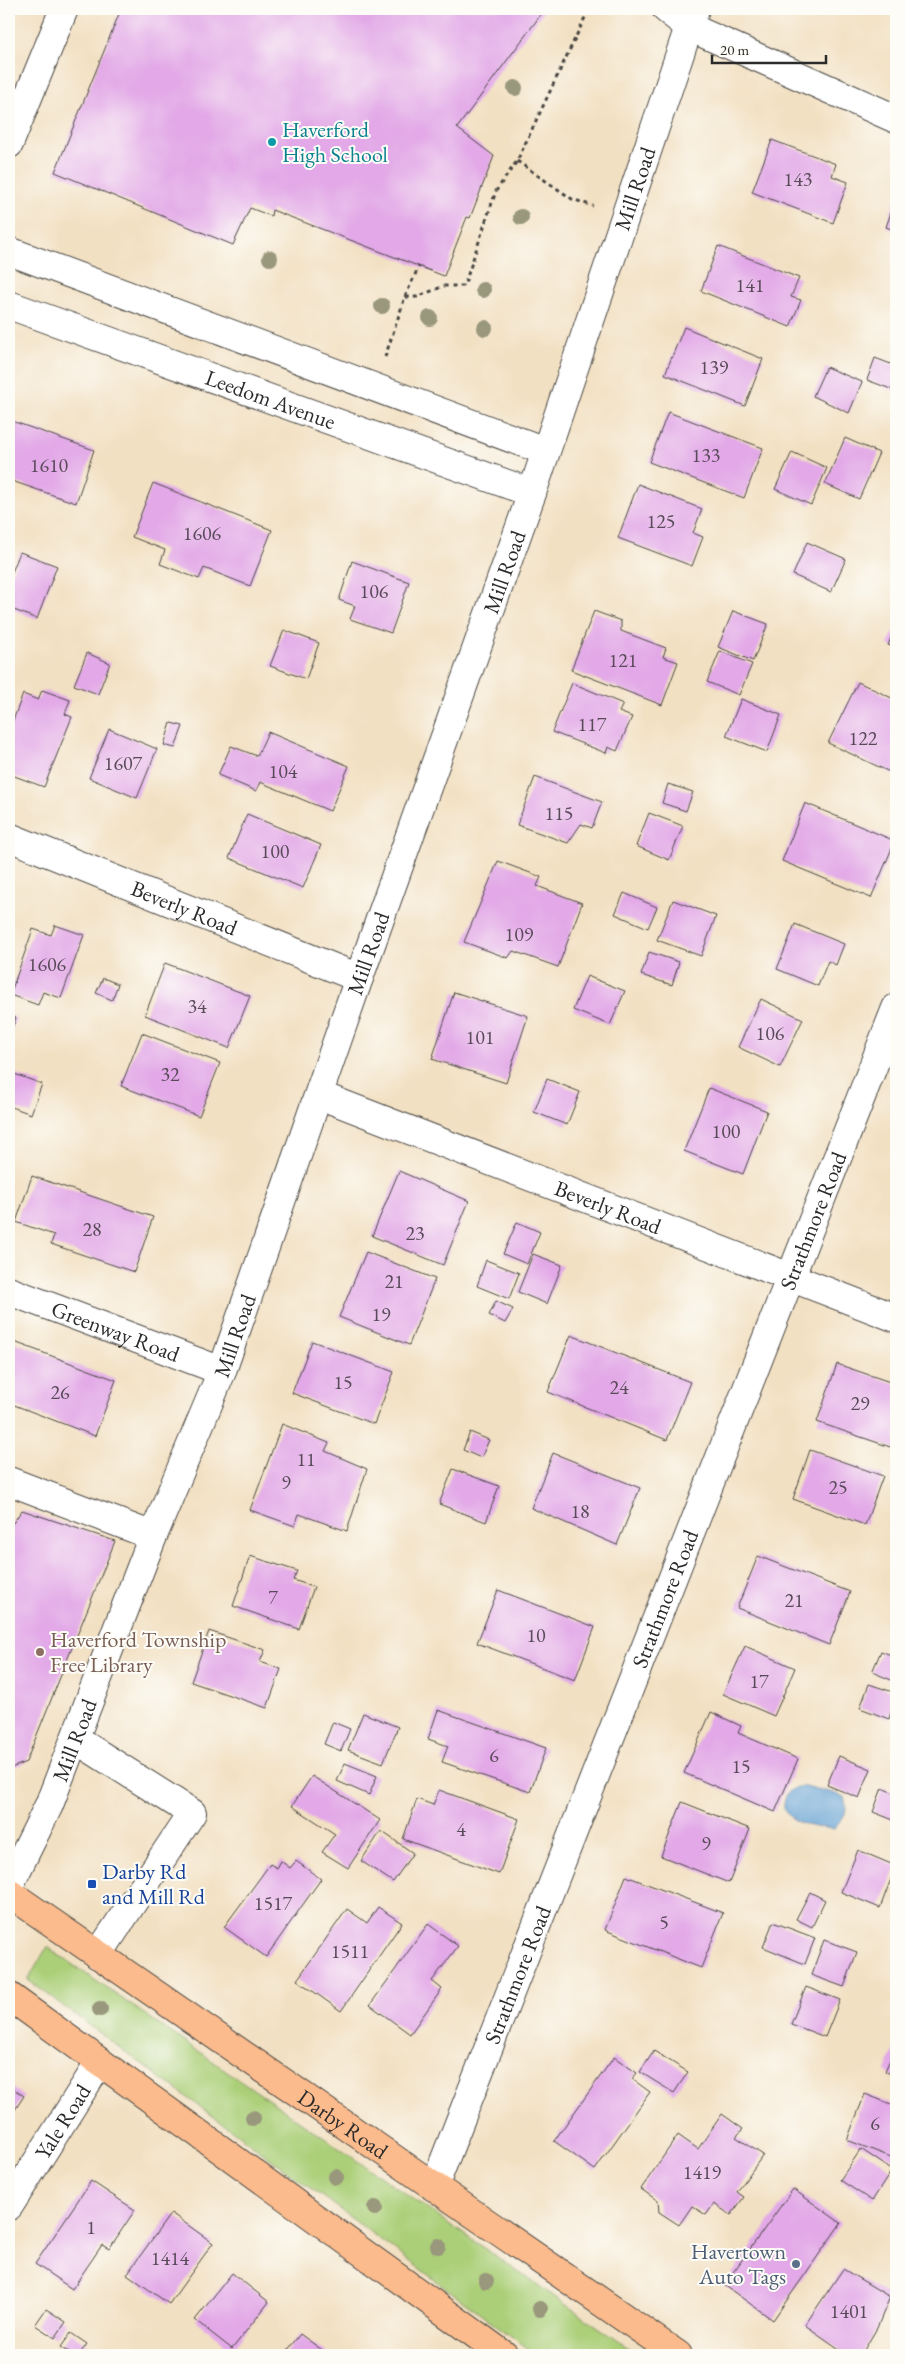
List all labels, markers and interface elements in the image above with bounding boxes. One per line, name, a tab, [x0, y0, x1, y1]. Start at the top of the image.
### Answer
scale bar	[712, 32, 826, 64]
text: 20 m	[720, 40, 749, 59]
place label: Haverford High School	[282, 115, 388, 169]
marker: Haverford High School	[266, 136, 278, 148]
street label: Mill Road	[608, 142, 663, 234]
house number: 143	[784, 166, 812, 192]
house number: 141	[736, 272, 764, 298]
house number: 139	[700, 354, 729, 380]
street label: Leedom Avenue	[201, 363, 340, 436]
house number: 133	[692, 442, 720, 468]
house number: 1610	[30, 452, 69, 478]
house number: 125	[647, 508, 675, 534]
house number: 1606	[183, 520, 222, 546]
street label: Mill Road	[476, 526, 533, 618]
house number: 106	[360, 578, 389, 604]
house number: 121	[609, 647, 637, 673]
house number: 117	[578, 711, 607, 737]
house number: 122	[849, 725, 878, 751]
house number: 1607	[104, 750, 143, 776]
house number: 104	[269, 758, 298, 784]
house number: 115	[545, 800, 573, 826]
house number: 100	[261, 838, 290, 864]
street label: Beverly Road	[127, 874, 242, 943]
street label: Mill Road	[340, 907, 397, 999]
house number: 109	[505, 921, 534, 947]
house number: 1606	[28, 951, 67, 977]
house number: 34	[187, 993, 207, 1019]
house number: 106	[756, 1020, 785, 1046]
house number: 101	[466, 1024, 494, 1050]
house number: 32	[160, 1061, 180, 1087]
house number: 100	[712, 1118, 741, 1144]
street label: Strathmore Road	[773, 1147, 854, 1294]
street label: Beverly Road	[551, 1174, 666, 1241]
house number: 28	[82, 1216, 102, 1242]
house number: 23	[405, 1220, 425, 1246]
house number: 21	[384, 1268, 404, 1294]
street label: Mill Road	[207, 1290, 263, 1381]
street label: Greenway Road	[47, 1294, 185, 1369]
house number: 19	[371, 1301, 391, 1327]
house number: 15	[333, 1369, 353, 1395]
house number: 24	[609, 1374, 629, 1400]
house number: 26	[50, 1379, 70, 1405]
house number: 29	[850, 1390, 870, 1416]
house number: 11	[296, 1446, 316, 1472]
house number: 9	[281, 1469, 291, 1495]
house number: 25	[828, 1474, 848, 1500]
house number: 18	[570, 1498, 590, 1524]
street label: Strathmore Road	[625, 1525, 705, 1672]
house number: 7	[268, 1584, 278, 1610]
house number: 21	[784, 1587, 804, 1613]
house number: 10	[526, 1622, 546, 1648]
place label: Haverford Township Free Library	[50, 1625, 226, 1679]
marker: Haverford Township Free Library	[34, 1646, 46, 1658]
house number: 17	[749, 1668, 769, 1694]
street label: Mill Road	[46, 1694, 104, 1786]
house number: 6	[489, 1742, 499, 1768]
house number: 15	[731, 1753, 751, 1779]
house number: 4	[456, 1816, 466, 1842]
house number: 9	[701, 1830, 711, 1856]
place label: Darby Rd and Mill Rd	[102, 1857, 206, 1911]
marker: Darby Rd and Mill Rd	[86, 1878, 98, 1890]
house number: 1517	[254, 1890, 293, 1916]
street label: Strathmore Road	[478, 1901, 558, 2048]
house number: 5	[659, 1909, 669, 1935]
house number: 1511	[331, 1938, 369, 1964]
street label: Yale Road	[28, 2078, 98, 2165]
street label: Darby Road	[292, 2083, 394, 2166]
house number: 6	[870, 2110, 880, 2136]
house number: 1419	[683, 2159, 722, 2185]
house number: 1	[86, 2214, 96, 2240]
place label: Havertown Auto Tags	[691, 2237, 786, 2291]
house number: 1414	[151, 2245, 190, 2271]
marker: Havertown Auto Tags	[790, 2258, 802, 2270]
house number: 1401	[830, 2298, 868, 2324]

